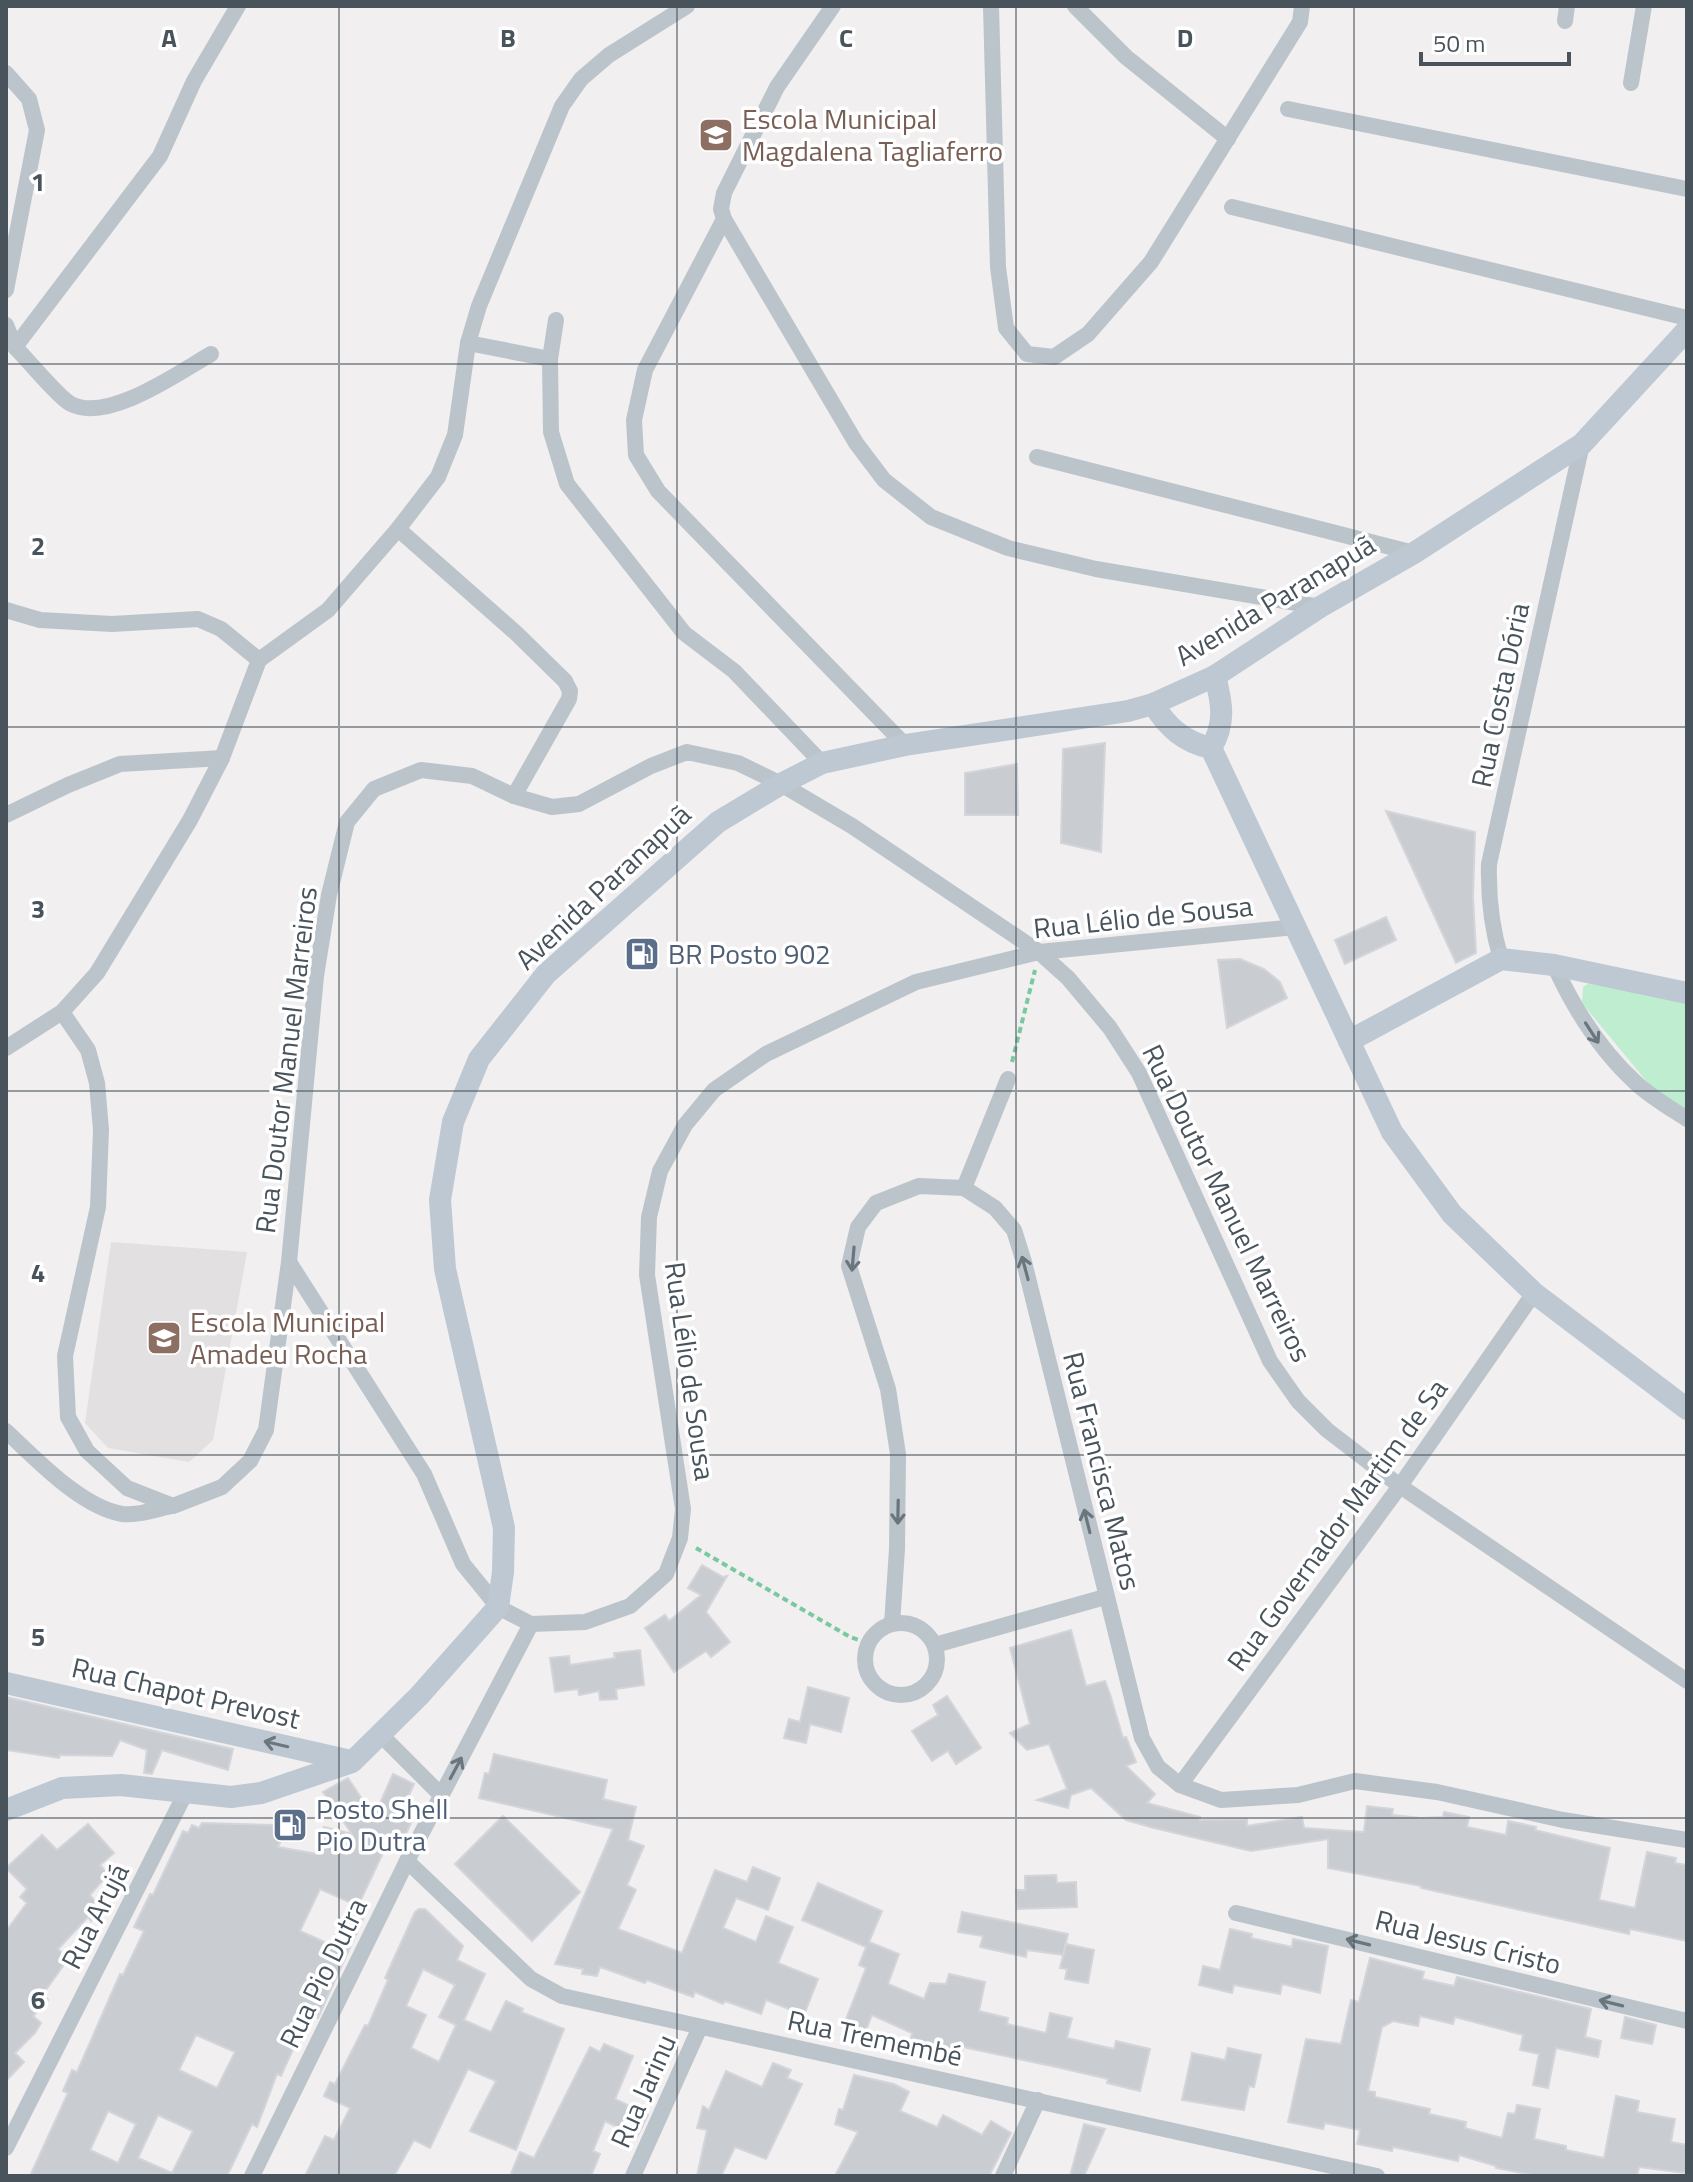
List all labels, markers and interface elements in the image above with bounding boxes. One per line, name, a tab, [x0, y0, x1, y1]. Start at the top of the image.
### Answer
scale bar	[1421, 16, 1569, 66]
text: A	[161, 18, 177, 57]
text: B	[500, 18, 516, 57]
text: C	[839, 18, 853, 57]
text: D	[1177, 18, 1193, 57]
text: 50 m	[1433, 25, 1485, 61]
place label: Escola Municipal Magdalena Tagliaferro	[742, 97, 1003, 172]
school or university icon: Escola Municipal Magdalena Tagliaferro	[697, 116, 735, 154]
text: 1	[31, 162, 45, 201]
street label: Avenida Paranapuã	[1167, 523, 1383, 676]
text: 2	[31, 526, 45, 565]
street label: Rua Costa Dória	[1459, 599, 1540, 791]
street label: Avenida Paranapuã	[505, 794, 700, 980]
street label: Rua Doutor Manuel Marreiros	[243, 884, 328, 1236]
street label: Rua Lélio de Sousa	[1031, 884, 1255, 949]
text: 3	[31, 889, 45, 928]
place label: BR Posto 902	[668, 932, 831, 975]
fuel station icon: BR Posto 902	[623, 935, 661, 973]
one-way arrow	[1585, 1021, 1601, 1044]
street label: Rua Doutor Manuel Marreiros	[1132, 1037, 1323, 1369]
one-way arrow	[845, 1245, 860, 1272]
text: 4	[31, 1253, 45, 1292]
one-way arrow	[1017, 1256, 1032, 1282]
street label: Rua Lélio de Sousa	[654, 1259, 727, 1483]
place label: Escola Municipal Amadeu Rocha	[190, 1300, 385, 1375]
school or university icon: Escola Municipal Amadeu Rocha	[145, 1319, 183, 1357]
street label: Rua Francisca Matos	[1052, 1347, 1153, 1594]
street label: Rua Governador Martim de Sa	[1216, 1369, 1458, 1680]
one-way arrow	[890, 1498, 905, 1525]
one-way arrow	[1079, 1509, 1094, 1534]
text: 5	[31, 1617, 45, 1656]
street label: Rua Chapot Prevost	[68, 1645, 304, 1740]
one-way arrow	[264, 1736, 289, 1751]
one-way arrow	[448, 1756, 464, 1780]
place label: Posto Shell Pio Dutra	[316, 1787, 448, 1862]
fuel station icon: Posto Shell Pio Dutra	[271, 1806, 309, 1844]
street label: Rua Arujá	[50, 1855, 140, 1976]
street label: Rua Pio Dutra	[268, 1890, 377, 2055]
street label: Rua Jesus Cristo	[1371, 1898, 1565, 1985]
one-way arrow	[1346, 1934, 1372, 1949]
text: 6	[31, 1980, 45, 2019]
one-way arrow	[1599, 1995, 1625, 2010]
street label: Rua Tremembé	[784, 1998, 967, 2077]
street label: Rua Jarinu	[598, 2027, 687, 2154]

